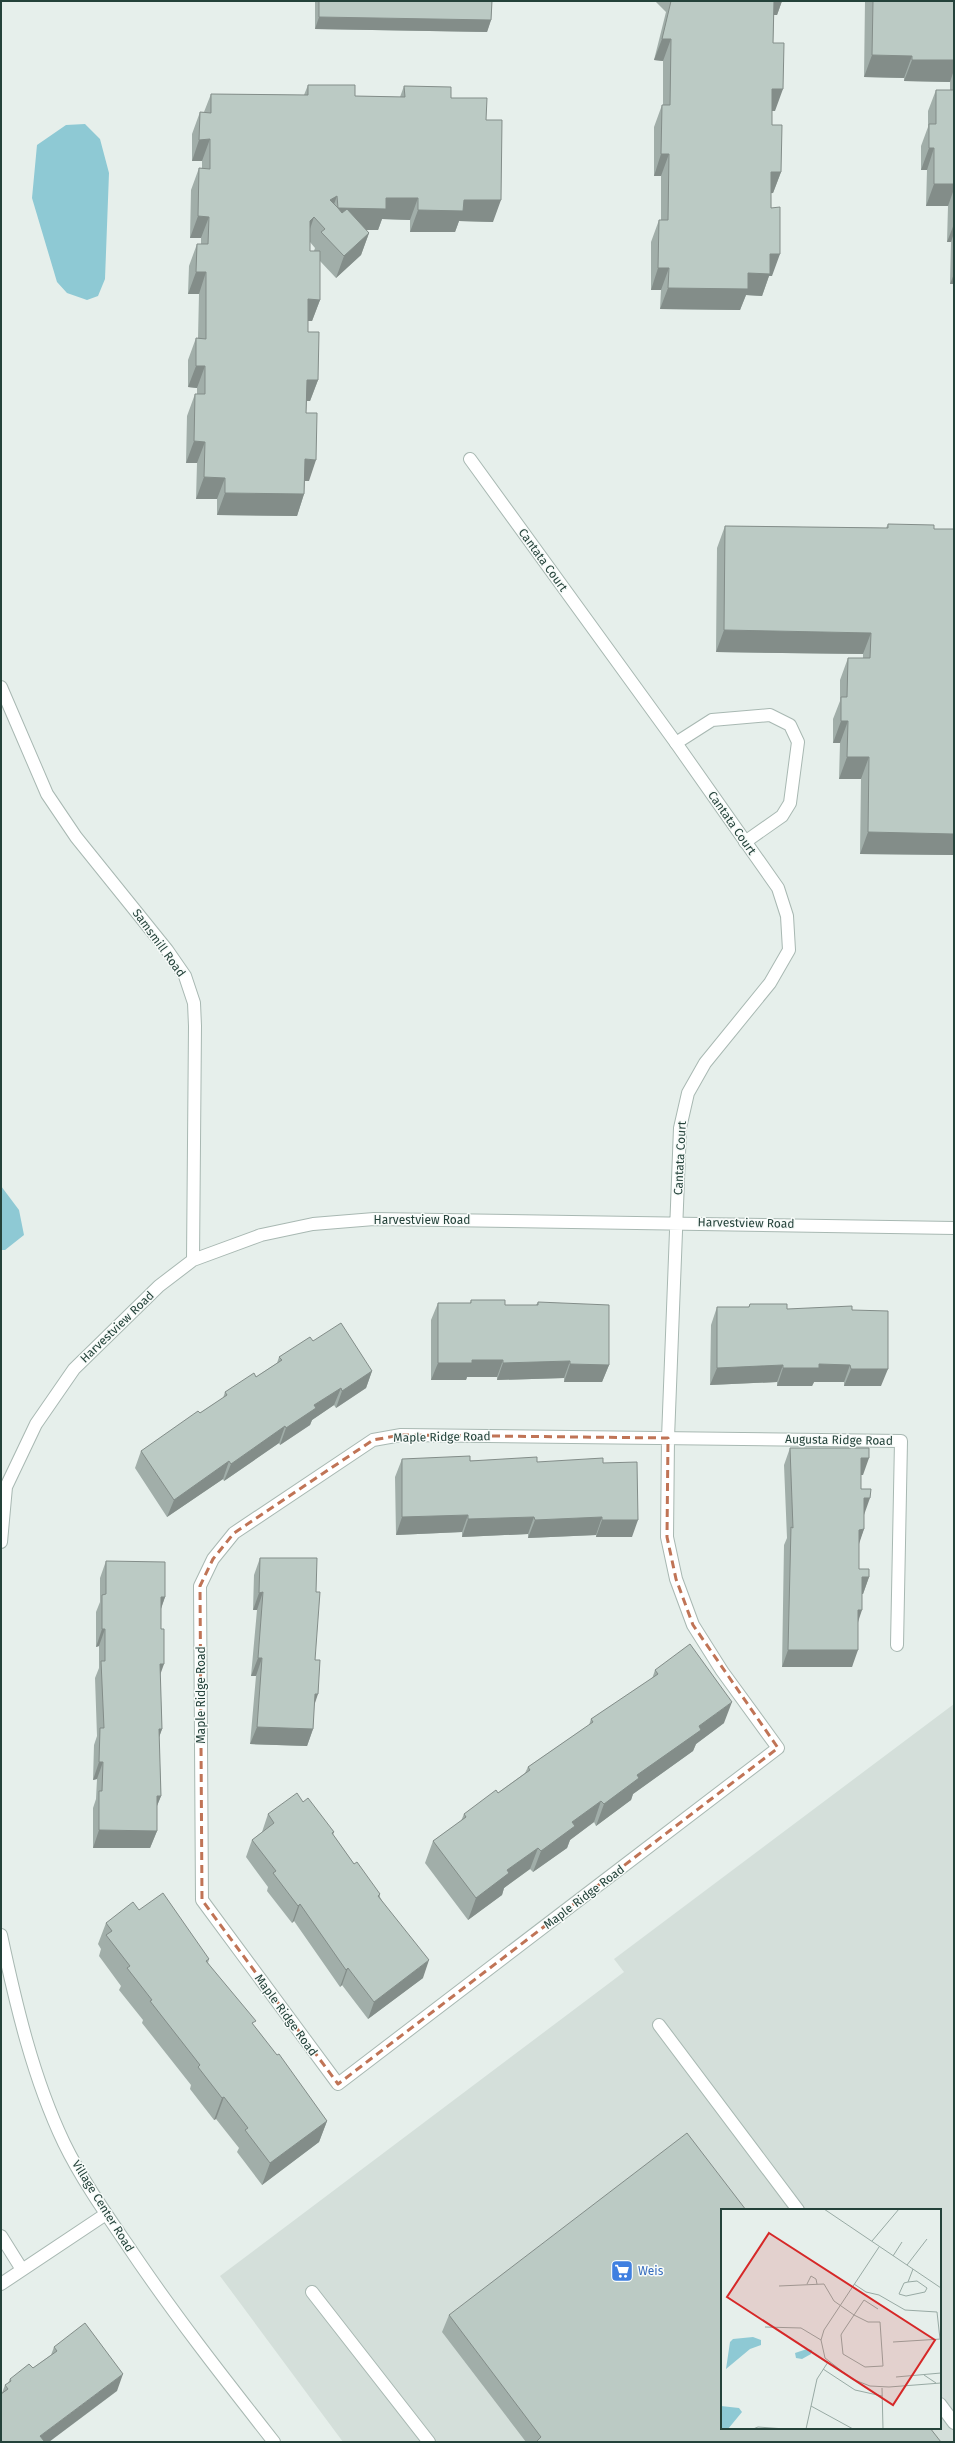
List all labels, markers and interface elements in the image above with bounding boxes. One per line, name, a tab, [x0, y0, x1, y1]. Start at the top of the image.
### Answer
street label: Cantata Court	[515, 526, 571, 595]
street label: Cantata Court	[705, 789, 759, 858]
street label: Samsmill Road	[130, 906, 188, 980]
street label: Cantata Court	[671, 1120, 689, 1195]
street label: Harvestview Road	[374, 1213, 470, 1227]
street label: Harvestview Road	[697, 1215, 795, 1231]
street label: Harvestview Road	[77, 1288, 157, 1366]
street label: Maple Ridge Road	[393, 1429, 491, 1445]
street label: Augusta Ridge Road	[785, 1432, 893, 1448]
street label: Maple Ridge Road	[194, 1646, 208, 1744]
street label: Maple Ridge Road	[541, 1862, 627, 1932]
street label: Maple Ridge Road	[252, 1971, 320, 2059]
street label: Village Center Road	[69, 2158, 137, 2254]
inset map	[721, 2209, 941, 2429]
supermarket icon: Weis	[609, 2258, 635, 2284]
place label: Weis	[638, 2264, 664, 2278]

